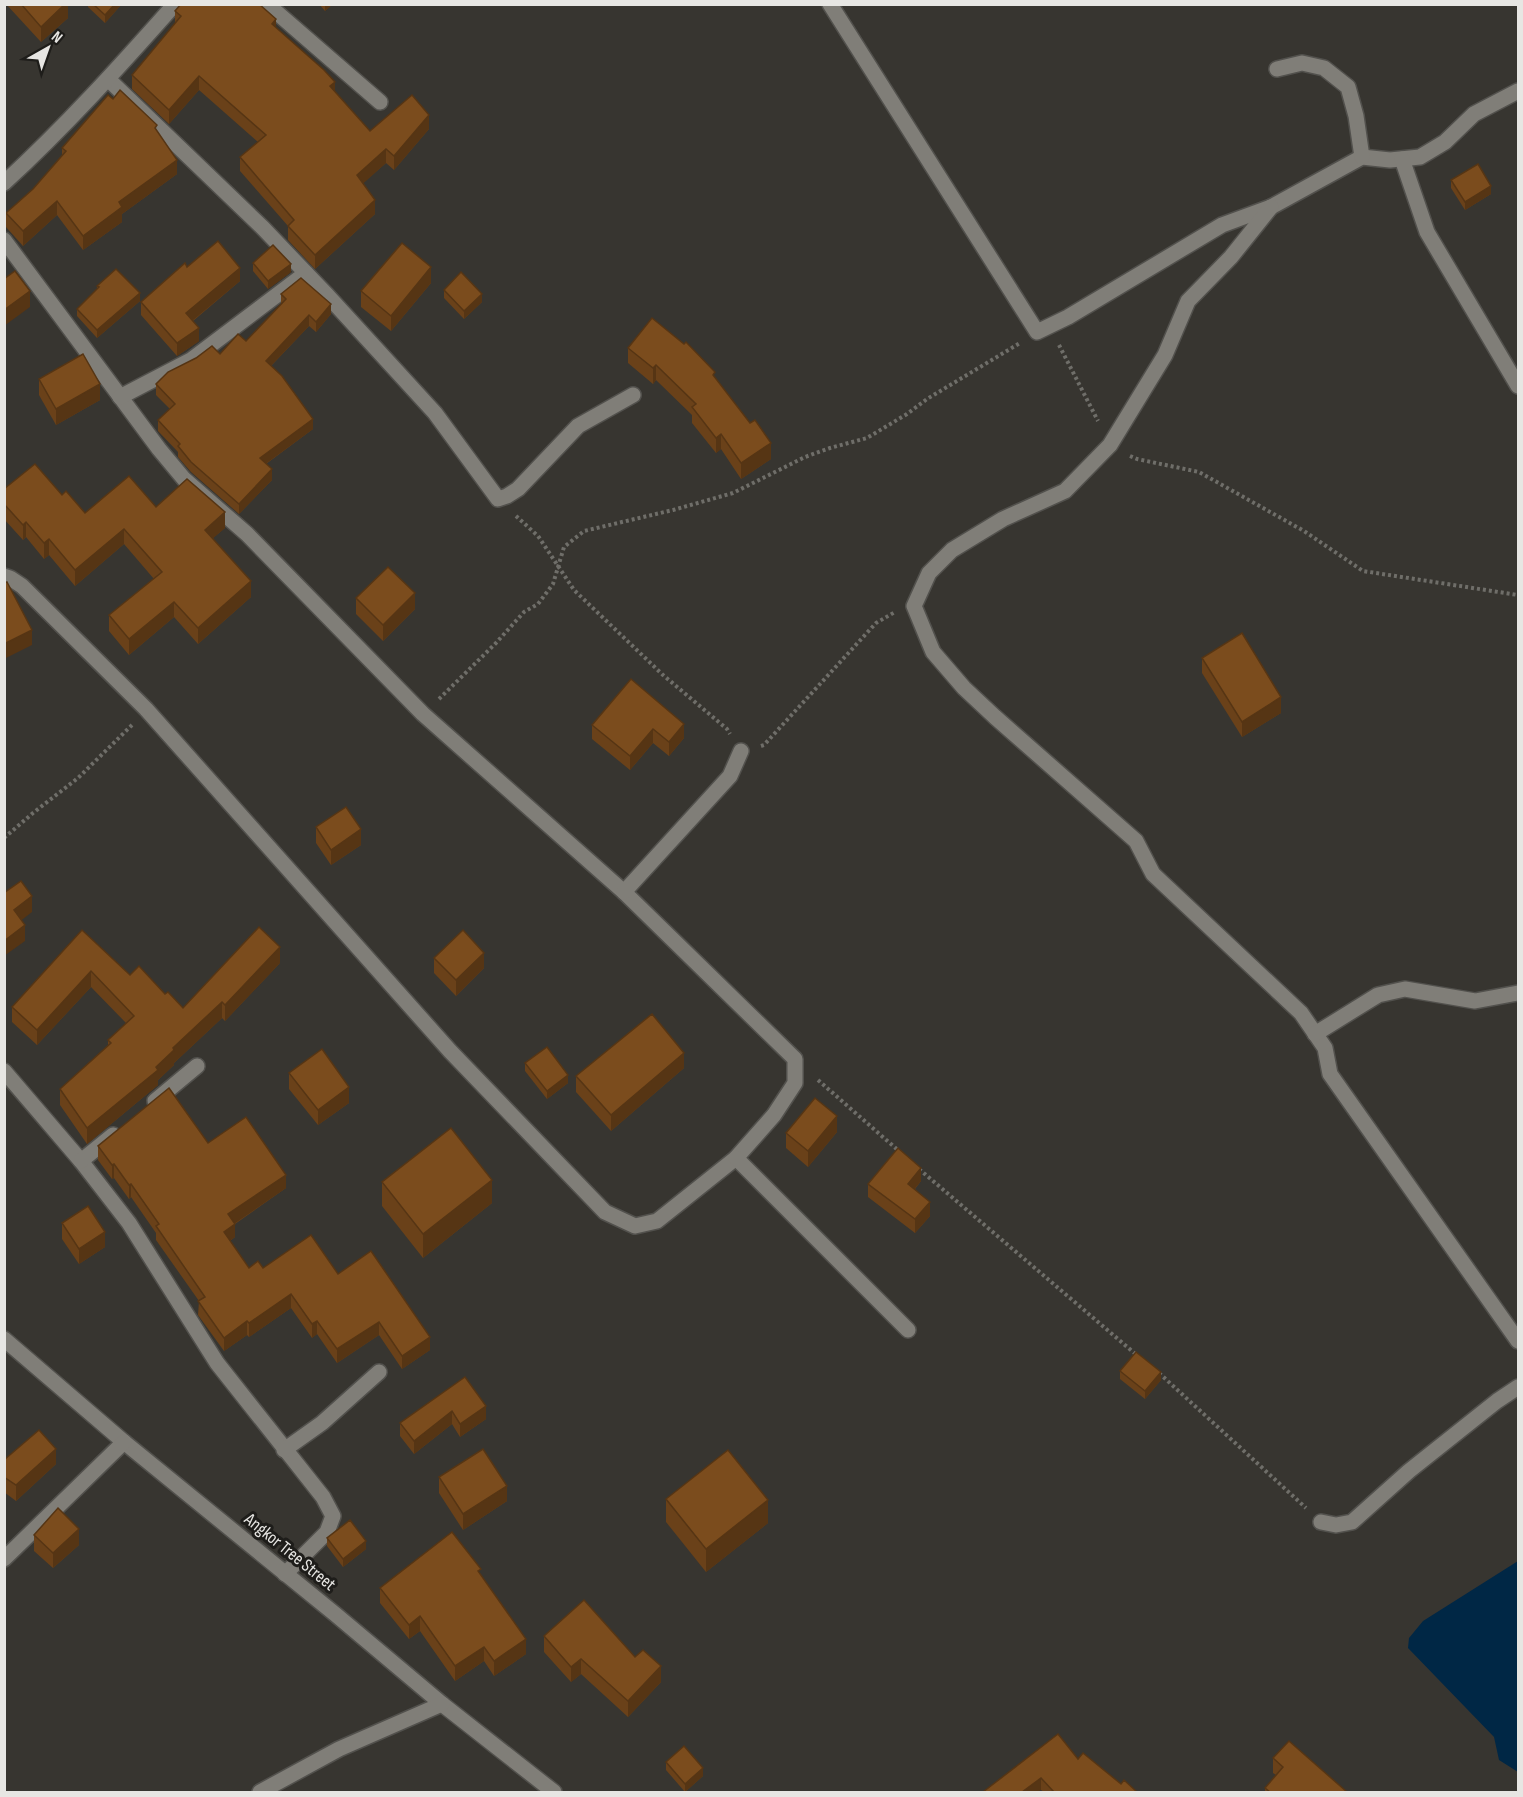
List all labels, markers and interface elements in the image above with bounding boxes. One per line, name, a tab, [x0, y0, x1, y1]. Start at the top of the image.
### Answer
north arrow	[18, 18, 78, 78]
text: N	[47, 28, 66, 48]
street label: Angkor Tree Street	[239, 1508, 340, 1595]

